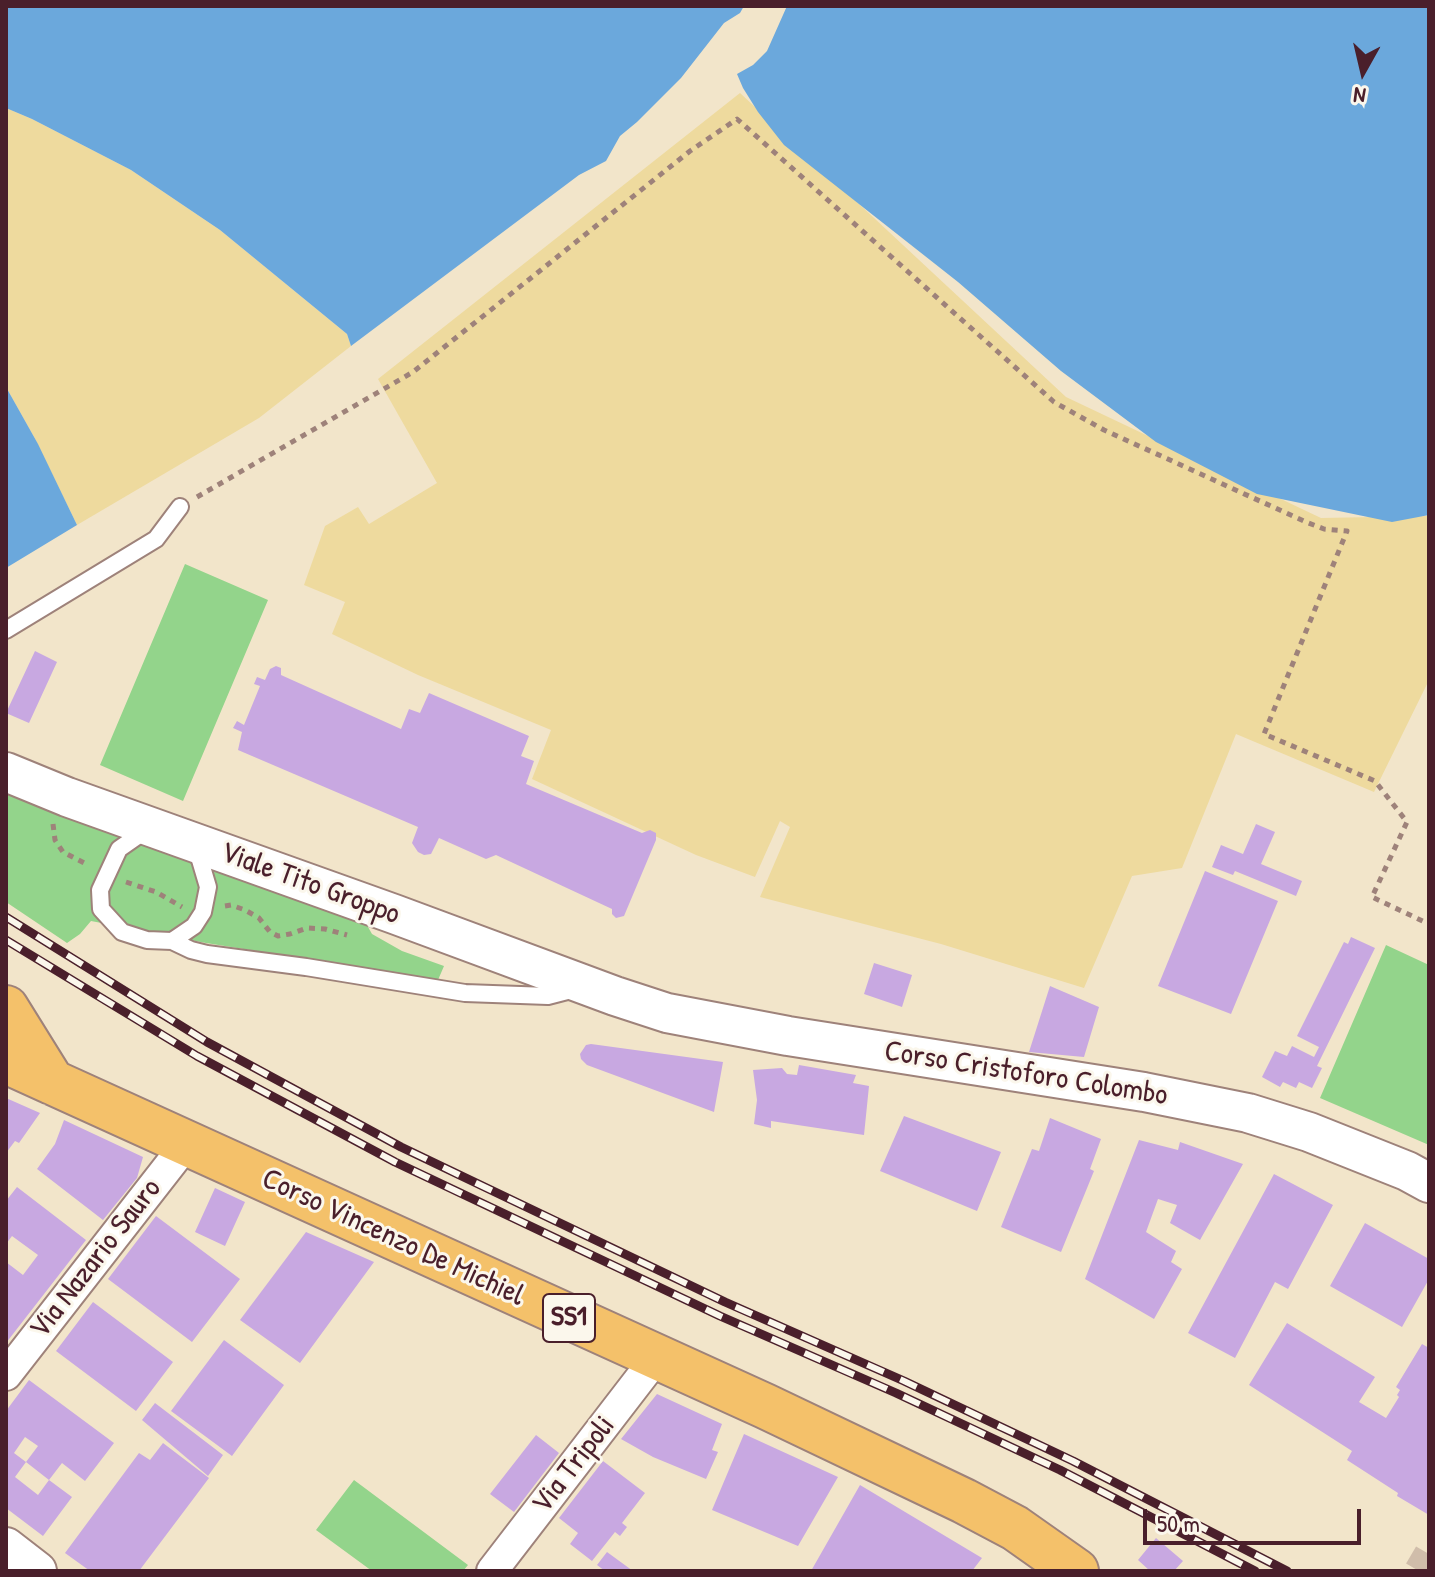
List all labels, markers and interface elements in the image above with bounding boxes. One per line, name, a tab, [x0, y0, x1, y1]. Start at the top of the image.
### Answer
north arrow	[1323, 32, 1403, 112]
text: N	[1352, 80, 1368, 111]
street label: Viale Tito Groppo	[215, 835, 405, 933]
street label: Corso Cristoforo Colombo	[882, 1034, 1170, 1114]
street label: Corso Vincenzo De Michiel	[256, 1161, 530, 1315]
street label: Via Nazario Sauro	[22, 1172, 170, 1346]
road number: SS1	[543, 1294, 595, 1342]
street label: Via Tripoli	[525, 1409, 623, 1521]
scale bar	[1147, 1493, 1365, 1543]
text: 50 m	[1157, 1507, 1200, 1539]

